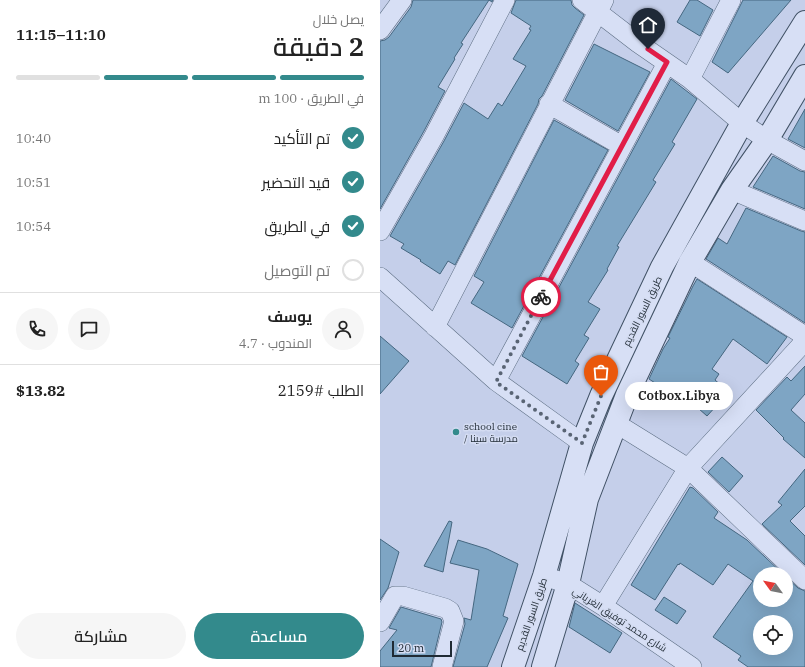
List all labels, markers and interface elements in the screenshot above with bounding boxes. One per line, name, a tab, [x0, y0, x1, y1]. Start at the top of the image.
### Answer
pin	[631, 8, 665, 49]
text: يصل خلال	[313, 11, 364, 28]
icon: home	[637, 14, 659, 36]
text: 11:10–11:15	[16, 25, 106, 44]
text: 2 دقيقة	[273, 29, 364, 63]
text: في الطريق · 100 m	[258, 90, 364, 107]
icon: check	[342, 127, 364, 149]
text: تم التأكيد	[274, 129, 330, 148]
text: 10:40	[16, 130, 51, 147]
icon: check	[342, 171, 364, 193]
text: قيد التحضير	[262, 173, 330, 192]
text: 10:51	[16, 174, 51, 191]
icon: check	[342, 215, 364, 237]
text: في الطريق	[265, 217, 330, 236]
text: 10:54	[16, 218, 51, 235]
text: تم التوصيل	[264, 261, 330, 280]
street label: طريق السور القديم	[620, 274, 666, 349]
courier	[521, 277, 561, 317]
icon: bike	[530, 286, 552, 308]
text: يوسف	[267, 307, 312, 326]
button: phone	[16, 308, 58, 350]
button: chat	[68, 308, 110, 350]
button: person	[322, 308, 364, 350]
text: المندوب · 4.7	[239, 335, 312, 352]
pin	[584, 355, 618, 396]
icon: bag	[590, 361, 612, 383]
text: $13.82	[16, 381, 65, 400]
text: الطلب #2159	[278, 381, 364, 400]
callout: Cotbox.Libya	[625, 382, 733, 410]
text: Cotbox.Libya	[638, 387, 720, 404]
place label: school cine / مدرسة سينا	[464, 420, 518, 445]
marker: school cine / مدرسة سينا	[451, 427, 461, 437]
north arrow	[753, 567, 793, 607]
map controls	[753, 567, 793, 655]
street label: طريق السور القديم	[513, 576, 551, 653]
street label: شارع محمد توفيق الغرياني	[570, 584, 669, 656]
button: مشاركة	[16, 613, 186, 659]
button: مساعدة	[194, 613, 364, 659]
button: locate	[753, 615, 793, 655]
scale bar	[392, 639, 452, 658]
text: 20 m	[398, 641, 424, 655]

